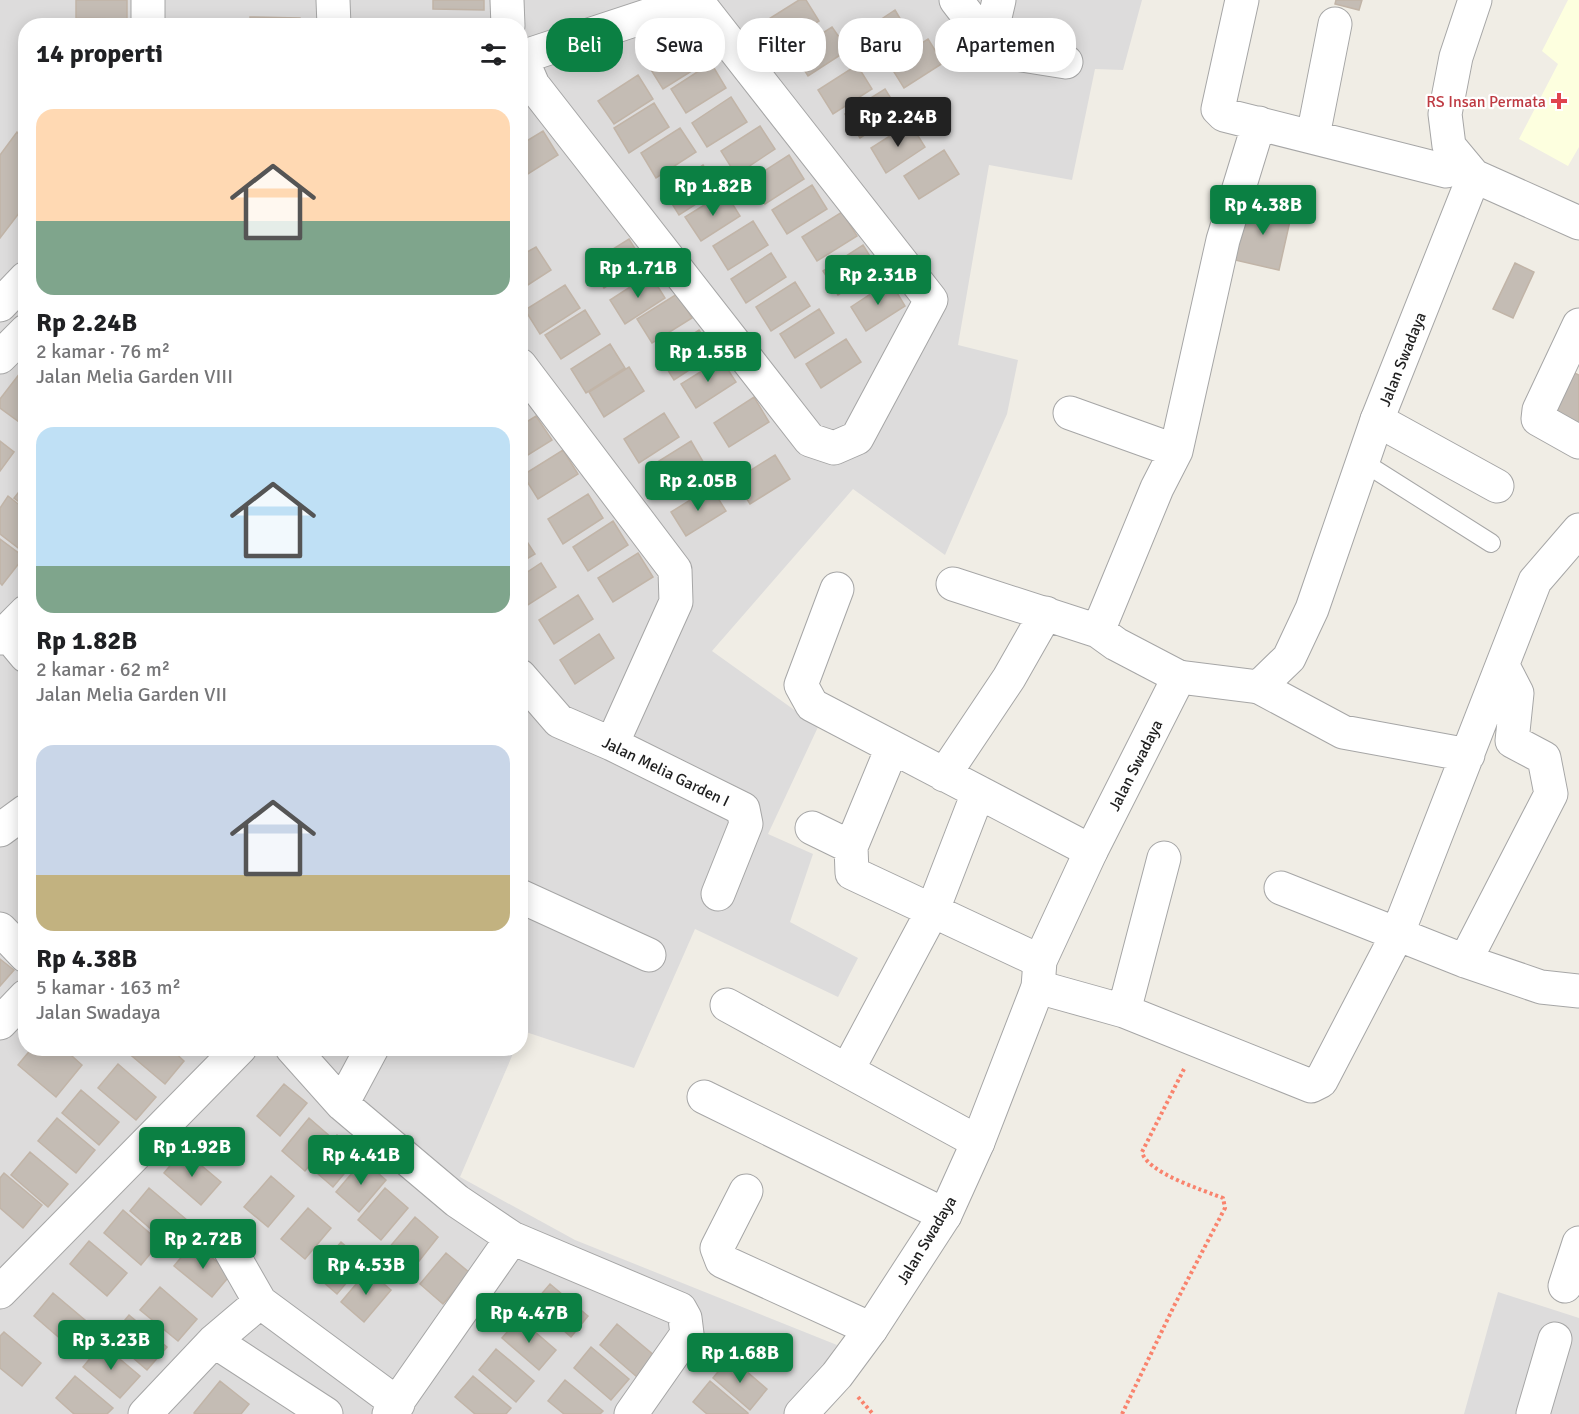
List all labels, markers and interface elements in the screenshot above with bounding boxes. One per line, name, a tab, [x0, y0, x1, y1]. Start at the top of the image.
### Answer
chip: Beli	[546, 18, 623, 72]
chip: Sewa	[635, 18, 725, 72]
chip: Filter	[737, 18, 826, 72]
chip: Baru	[838, 18, 923, 72]
chip: Apartemen	[935, 18, 1076, 72]
text: 14 properti	[36, 38, 163, 70]
icon: filters	[477, 38, 510, 71]
place label: RS Insan Permata	[1426, 92, 1546, 112]
marker: RS Insan Permata	[1550, 92, 1568, 110]
pin: Rp 2.24B	[836, 97, 960, 148]
text: Rp 2.24B	[859, 104, 937, 129]
icon: home	[219, 148, 327, 256]
pin: Rp 1.82B	[651, 166, 775, 217]
text: Rp 1.82B	[674, 173, 752, 198]
pin: Rp 4.38B	[1201, 185, 1325, 236]
text: Rp 4.38B	[1224, 192, 1302, 217]
pin: Rp 1.71B	[576, 248, 700, 299]
text: Rp 1.71B	[599, 255, 677, 280]
pin: Rp 2.31B	[816, 255, 940, 306]
text: Rp 2.31B	[839, 262, 917, 287]
text: Rp 2.24B	[36, 307, 137, 339]
street label: Jalan Swadaya	[1375, 309, 1431, 409]
pin: Rp 1.55B	[646, 332, 770, 383]
text: 2 kamar · 76 m²	[36, 339, 170, 364]
text: Rp 1.55B	[669, 339, 747, 364]
text: Jalan Melia Garden VIII	[36, 364, 233, 389]
pin: Rp 2.05B	[636, 461, 760, 512]
icon: home	[219, 466, 327, 574]
text: Rp 2.05B	[659, 468, 737, 493]
text: Rp 1.82B	[36, 625, 137, 657]
text: 2 kamar · 62 m²	[36, 657, 170, 682]
text: Jalan Melia Garden VII	[36, 682, 227, 707]
street label: Jalan Swadaya	[1104, 716, 1167, 814]
street label: Jalan Melia Garden I	[599, 732, 732, 811]
icon: home	[219, 784, 327, 892]
text: Rp 4.38B	[36, 943, 137, 975]
text: 5 kamar · 163 m²	[36, 975, 181, 1000]
text: Jalan Swadaya	[36, 1000, 161, 1025]
pin: Rp 1.92B	[130, 1127, 254, 1178]
text: Rp 1.92B	[153, 1134, 231, 1159]
pin: Rp 4.41B	[299, 1135, 423, 1186]
text: Rp 4.41B	[322, 1142, 400, 1167]
street label: Jalan Swadaya	[893, 1193, 961, 1288]
pin: Rp 2.72B	[141, 1219, 265, 1270]
text: Rp 2.72B	[164, 1226, 242, 1251]
pin: Rp 4.53B	[304, 1245, 428, 1296]
text: Rp 4.53B	[327, 1252, 405, 1277]
pin: Rp 4.47B	[467, 1293, 591, 1344]
text: Rp 4.47B	[490, 1300, 568, 1325]
pin: Rp 3.23B	[49, 1320, 173, 1371]
text: Rp 3.23B	[72, 1327, 150, 1352]
pin: Rp 1.68B	[678, 1333, 802, 1384]
text: Rp 1.68B	[701, 1340, 779, 1365]

